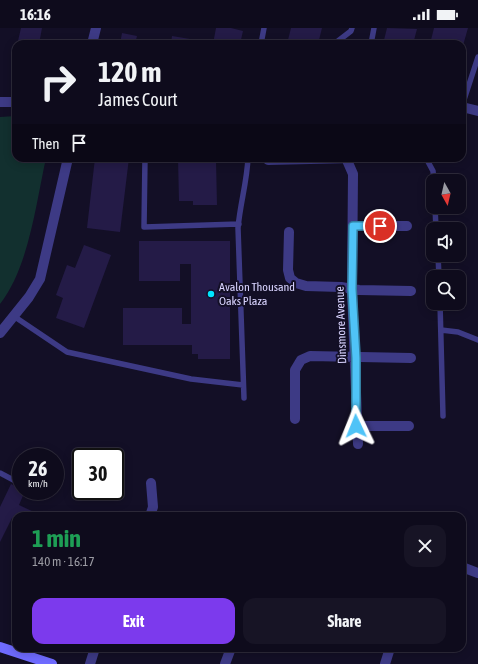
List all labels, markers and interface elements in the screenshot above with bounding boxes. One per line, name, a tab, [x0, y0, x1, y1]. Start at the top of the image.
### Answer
text: 16:16	[20, 6, 51, 23]
icon: right	[32, 56, 84, 108]
text: 120 m	[98, 56, 161, 88]
text: James Court	[98, 89, 178, 110]
icon: arrive	[68, 132, 90, 154]
text: Then	[32, 135, 60, 152]
north arrow	[426, 174, 466, 214]
map controls	[426, 174, 466, 310]
pin	[363, 209, 397, 243]
icon: arrive	[369, 215, 391, 237]
button: sound	[426, 222, 466, 262]
button: search	[426, 270, 466, 310]
place label: Avalon Thousand Oaks Plaza	[219, 280, 295, 308]
street label: Dinsmore Avenue	[333, 286, 349, 364]
marker: Avalon Thousand Oaks Plaza	[206, 289, 216, 299]
position arrow	[335, 405, 377, 447]
speed limit sign: 30	[72, 448, 124, 500]
text: 26	[29, 457, 47, 480]
text: km/h	[28, 478, 48, 489]
text: 1 min	[32, 525, 81, 552]
button: close	[404, 525, 446, 567]
text: 140 m · 16:17	[32, 554, 95, 569]
button: Exit	[32, 598, 235, 644]
button: Share	[243, 598, 446, 644]

